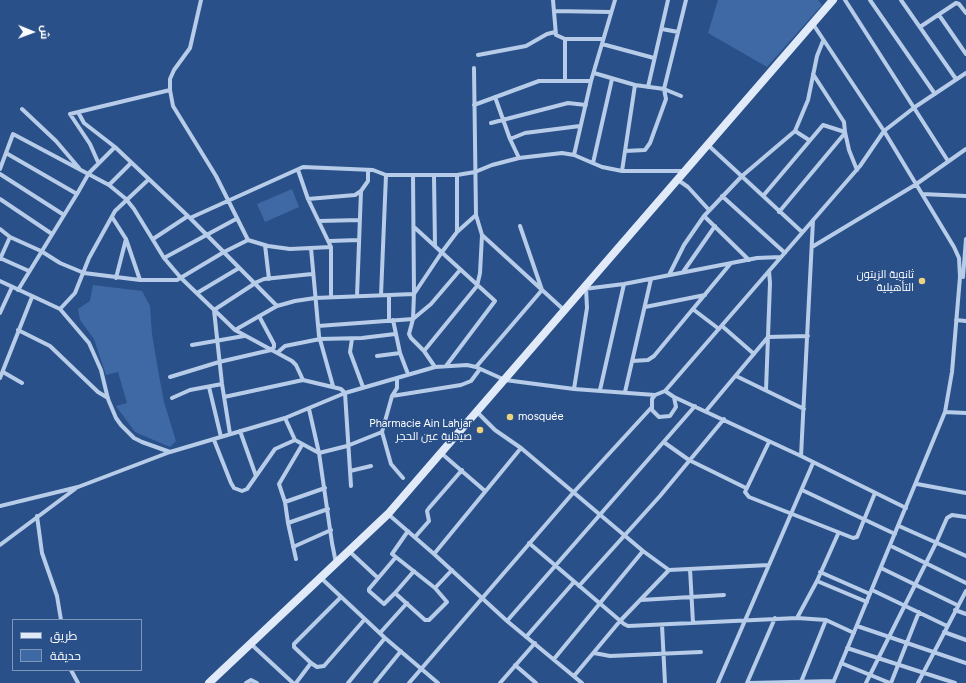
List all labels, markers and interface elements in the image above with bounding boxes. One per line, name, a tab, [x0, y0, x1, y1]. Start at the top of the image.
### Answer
north arrow	[12, 12, 52, 52]
text: ش	[38, 25, 51, 39]
place label: ثانوية الزيتون التأهيلية	[856, 268, 914, 294]
marker: ثانوية الزيتون التأهيلية	[917, 276, 927, 286]
place label: mosquée	[518, 410, 563, 424]
marker: mosquée	[505, 412, 515, 422]
place label: Pharmacie Ain Lahjar صيدلية عين الحجر	[369, 417, 472, 443]
marker: Pharmacie Ain Lahjar صيدلية عين الحجر	[475, 425, 485, 435]
legend	[12, 619, 142, 671]
text: طريق	[50, 629, 77, 643]
text: حديقة	[50, 649, 81, 663]

